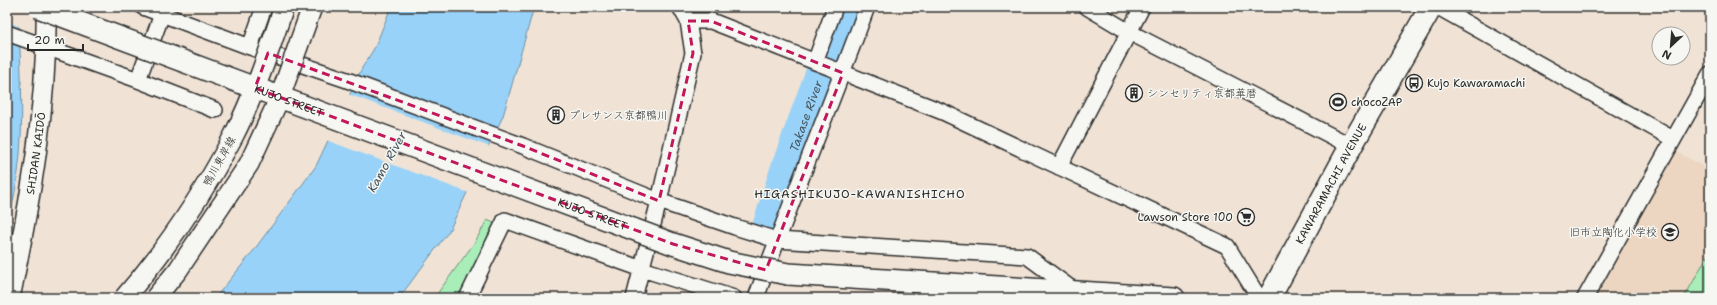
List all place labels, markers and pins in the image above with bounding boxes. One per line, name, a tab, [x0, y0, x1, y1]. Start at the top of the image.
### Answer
bus stop icon: Kujo Kawaramachi	[1404, 73, 1424, 93]
place label: Kujo Kawaramachi	[1427, 76, 1525, 91]
building icon: シンセリティ京都華暦	[1124, 83, 1144, 103]
place label: シンセリティ京都華暦	[1147, 86, 1257, 101]
sports icon: chocoZAP	[1328, 92, 1348, 112]
place label: chocoZAP	[1351, 95, 1402, 110]
building icon: プレサンス京都鴨川	[546, 105, 566, 125]
place label: プレサンス京都鴨川	[569, 108, 668, 123]
supermarket icon: Lawson Store 100	[1236, 207, 1256, 227]
place label: Lawson Store 100	[1138, 210, 1233, 225]
school or university icon: 旧市立陶化小学校	[1660, 222, 1680, 242]
place label: 旧市立陶化小学校	[1569, 225, 1657, 240]

